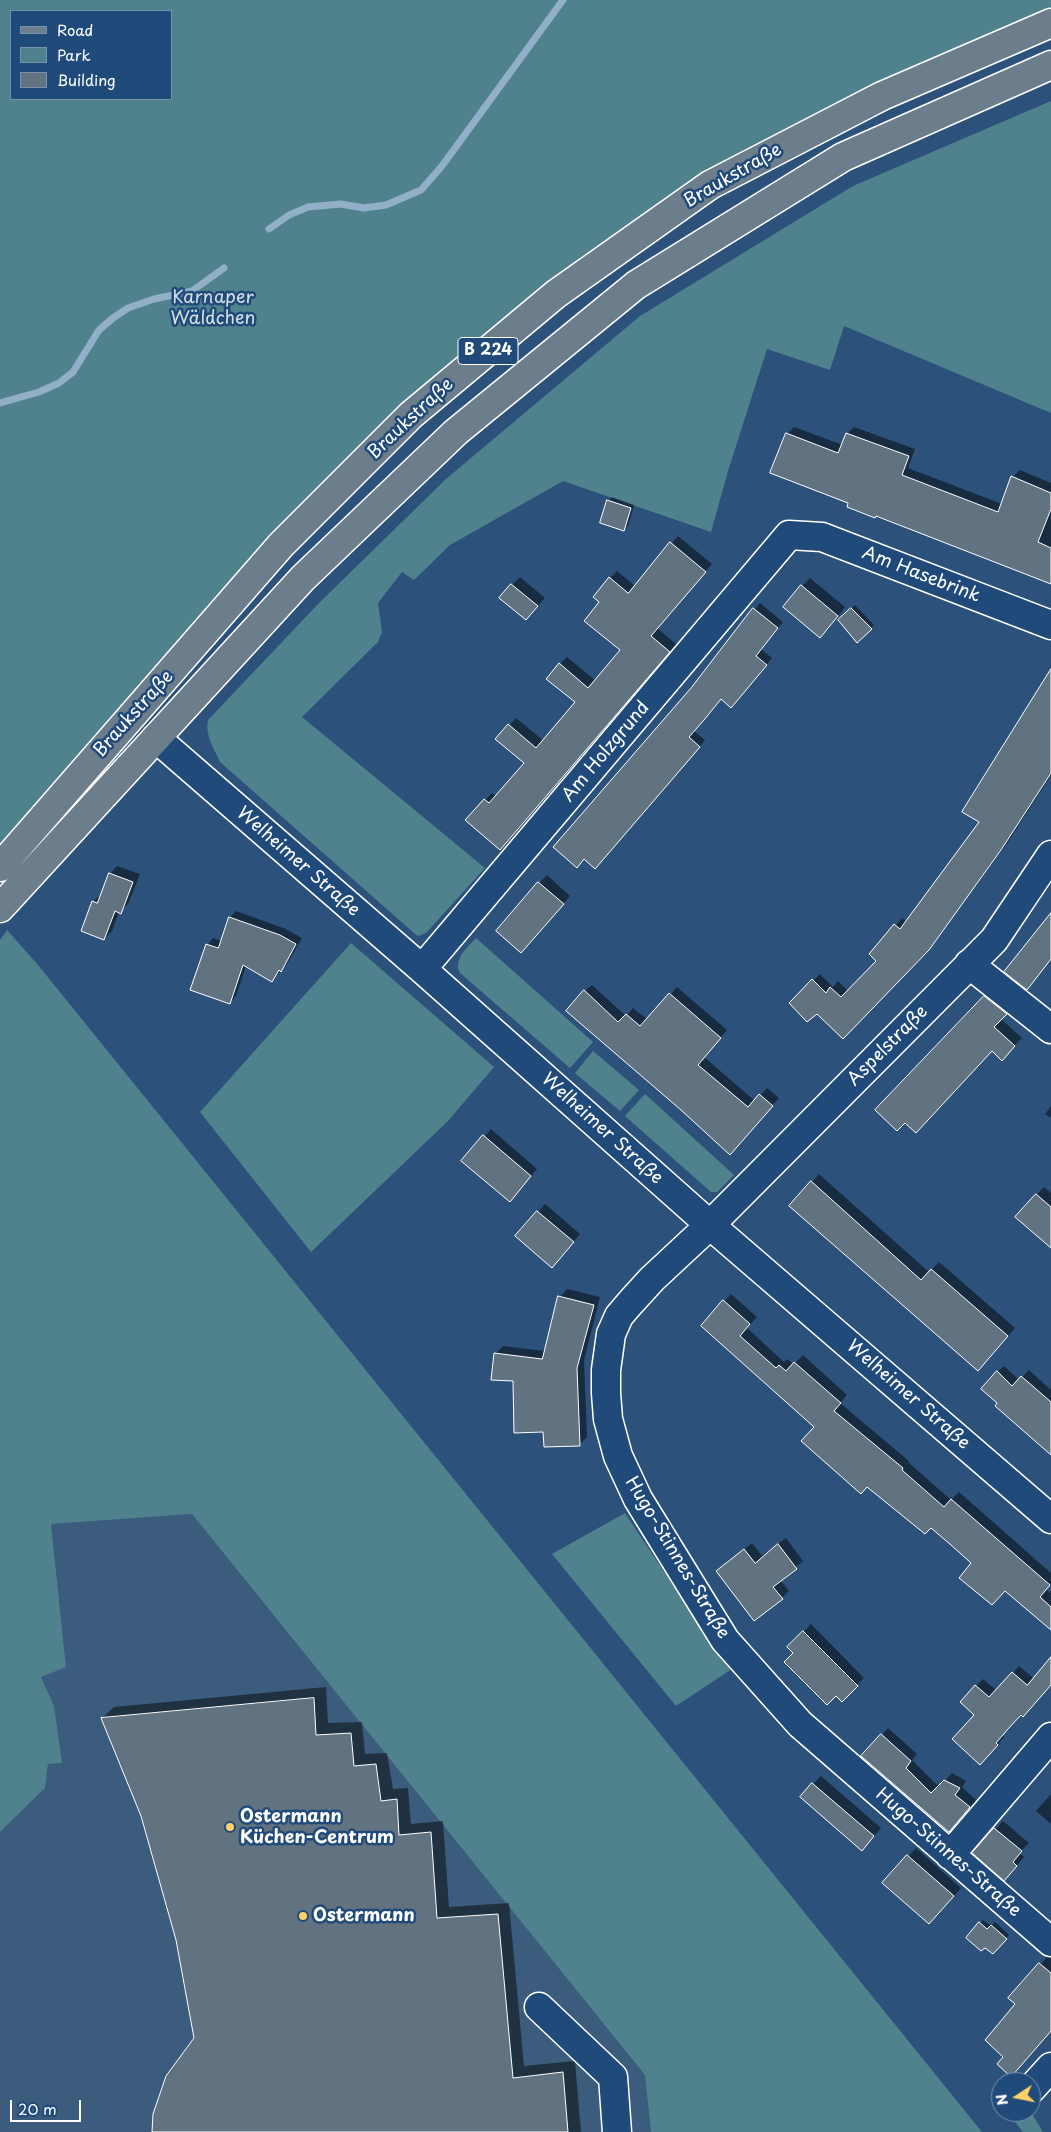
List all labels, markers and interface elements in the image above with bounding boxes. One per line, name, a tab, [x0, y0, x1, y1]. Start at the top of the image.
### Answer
legend	[10, 10, 172, 100]
text: Road	[57, 18, 93, 41]
text: Park	[57, 43, 91, 66]
text: Building	[57, 68, 116, 91]
street label: Braukstraße	[680, 139, 786, 213]
park label: Karnaper Wäldchen	[171, 287, 255, 330]
road number: B 224	[458, 338, 518, 364]
street label: Braukstraße	[364, 374, 458, 464]
street label: Am Hasebrink	[859, 543, 983, 607]
street label: Braukstraße	[89, 666, 179, 762]
street label: Am Holzgrund	[558, 697, 654, 807]
street label: Welheimer Straße	[232, 803, 364, 921]
street label: Aspelstraße	[843, 1001, 933, 1091]
street label: Welheimer Straße	[537, 1069, 667, 1189]
street label: Welheimer Straße	[842, 1336, 974, 1454]
street label: Hugo-Stinnes-Straße	[620, 1473, 734, 1643]
street label: Hugo-Stinnes-Straße	[871, 1784, 1025, 1922]
place label: Ostermann Küchen-Centrum	[240, 1806, 394, 1848]
marker: Ostermann Küchen-Centrum	[224, 1821, 236, 1833]
place label: Ostermann	[313, 1905, 415, 1927]
marker: Ostermann	[297, 1910, 309, 1922]
north arrow	[991, 2072, 1041, 2122]
scale bar	[12, 2090, 84, 2122]
text: N	[990, 2092, 1013, 2107]
text: 20 m	[18, 2097, 57, 2120]

